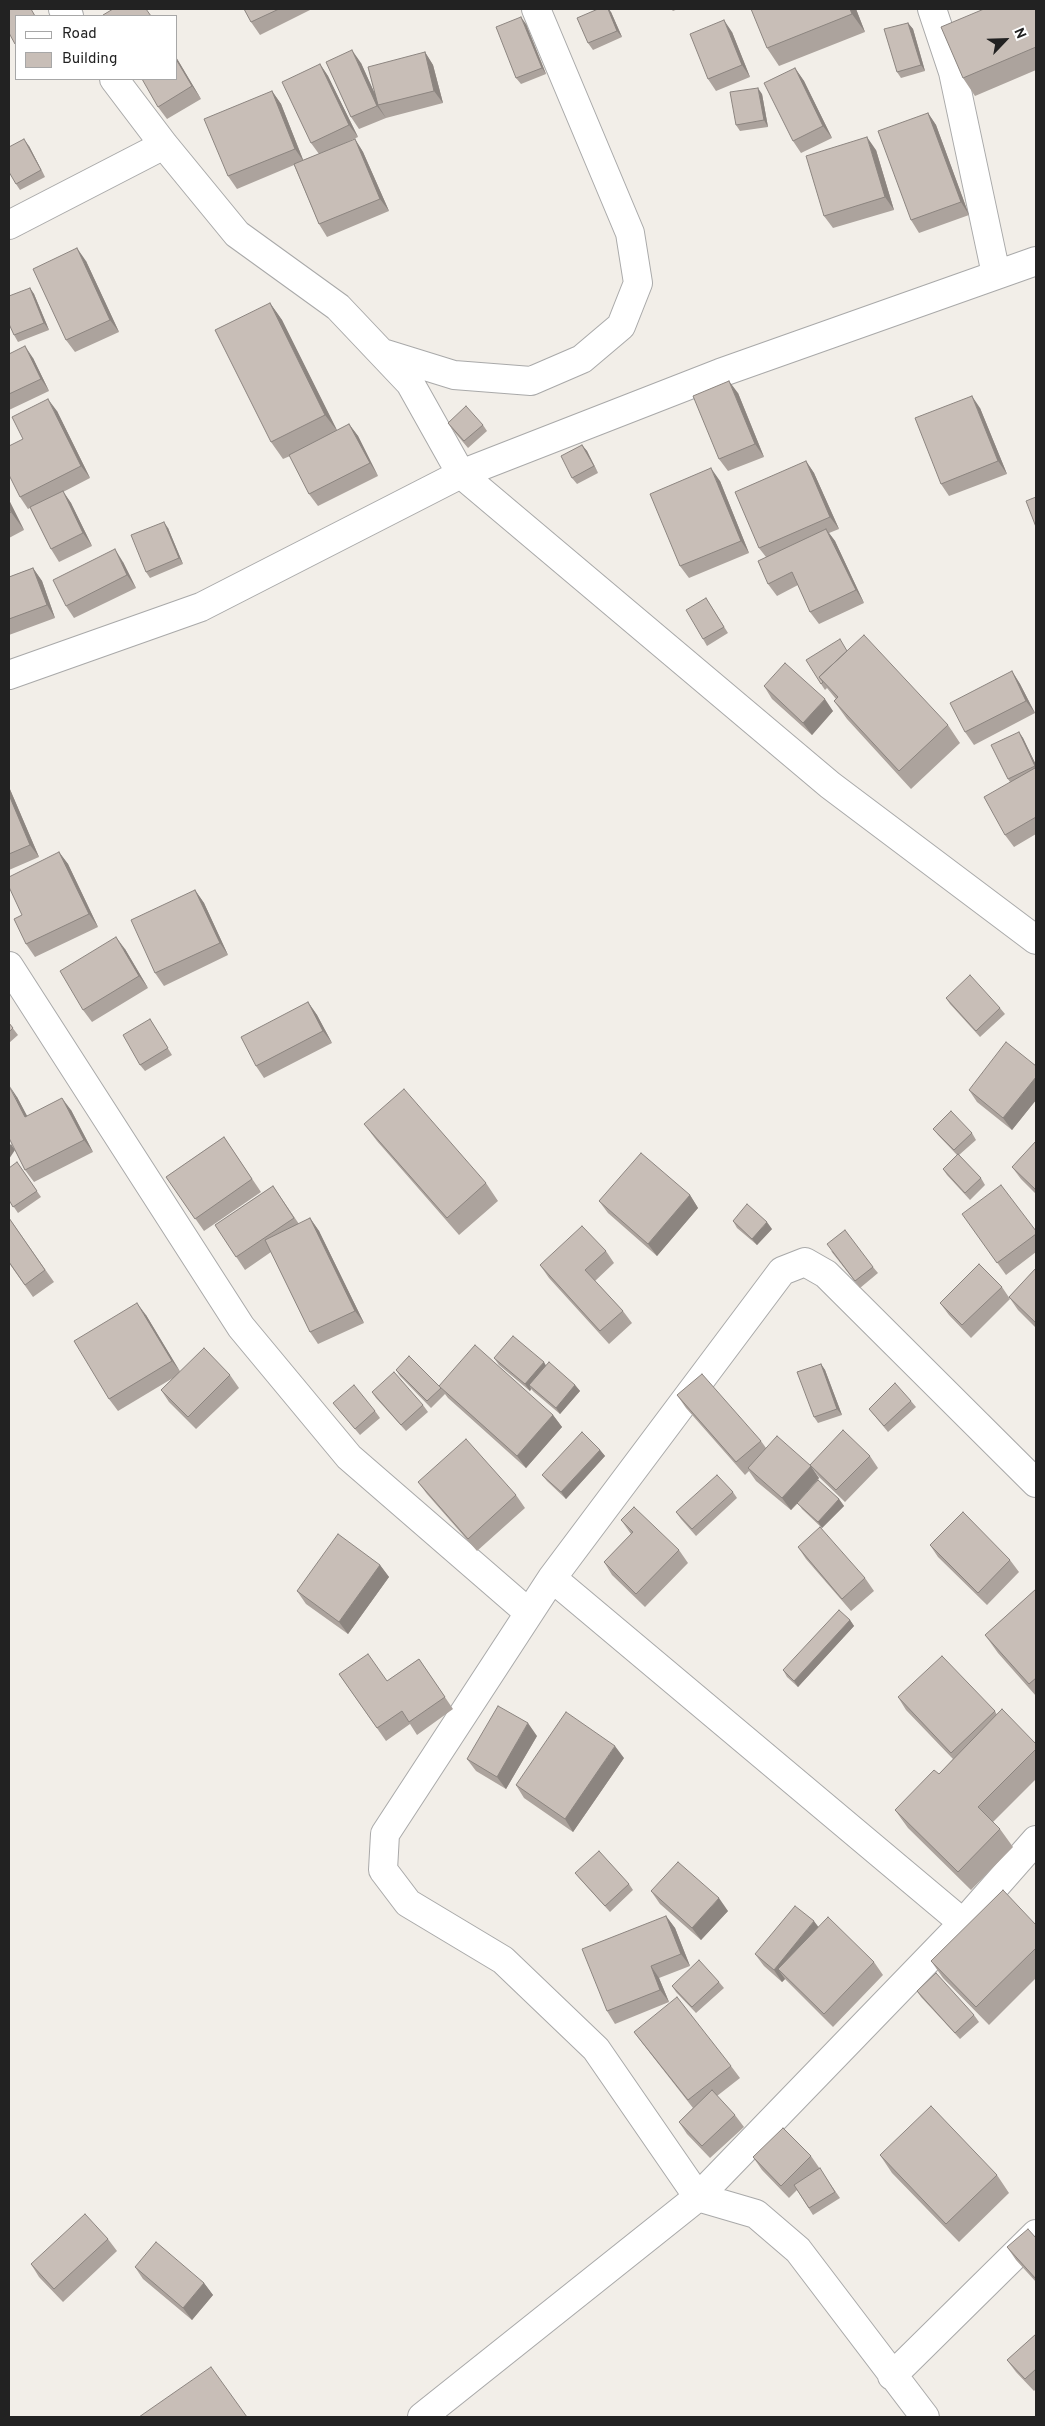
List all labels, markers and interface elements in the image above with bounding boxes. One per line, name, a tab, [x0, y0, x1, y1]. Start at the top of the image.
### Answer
legend	[15, 15, 178, 80]
north arrow	[980, 15, 1030, 65]
text: Road	[62, 25, 97, 44]
text: N	[1009, 26, 1029, 42]
text: Building	[62, 50, 117, 69]

